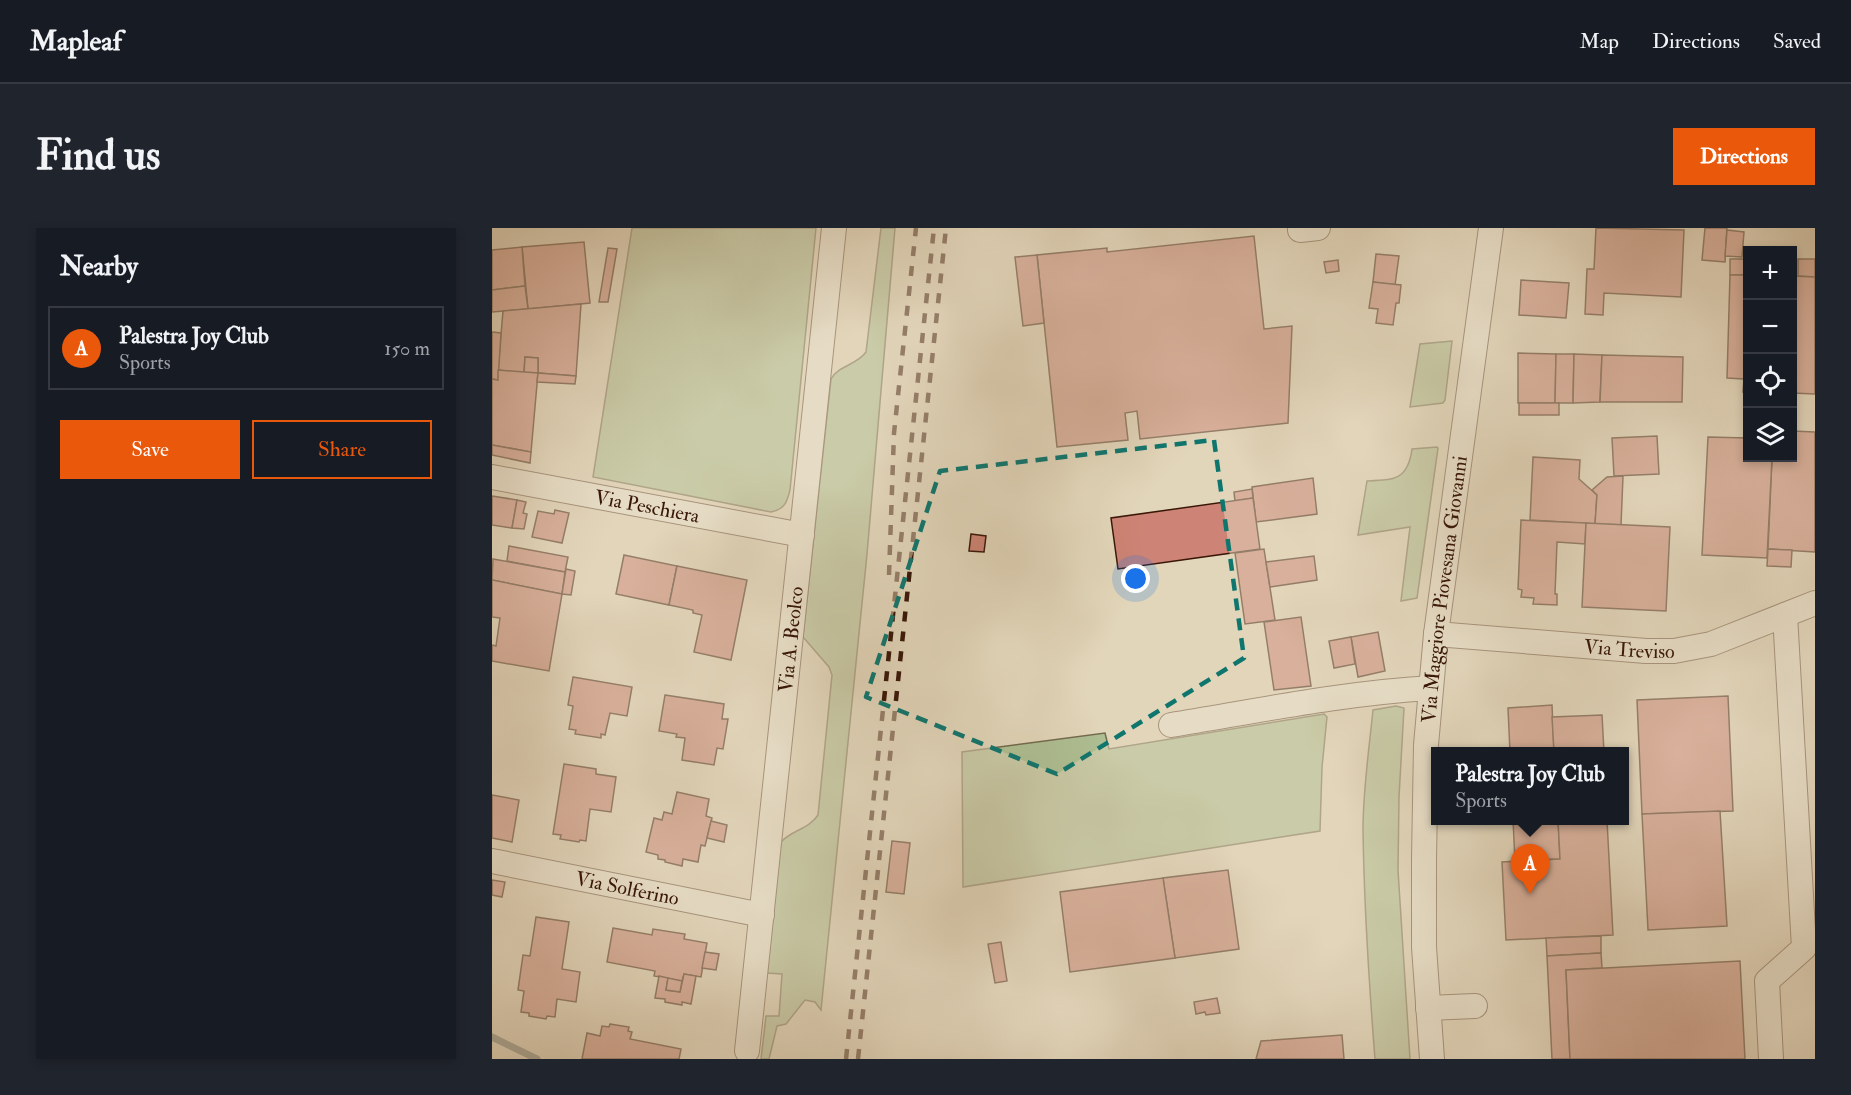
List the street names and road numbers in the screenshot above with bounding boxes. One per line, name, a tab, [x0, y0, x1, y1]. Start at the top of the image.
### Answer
street label: Via Maggiore Piovesana Giovanni	[1416, 454, 1473, 724]
street label: Via Peschiera	[593, 484, 703, 528]
street label: Via A. Beolco	[772, 585, 809, 694]
street label: Via Treviso	[1583, 634, 1675, 664]
street label: Via Solferino	[573, 866, 681, 911]

